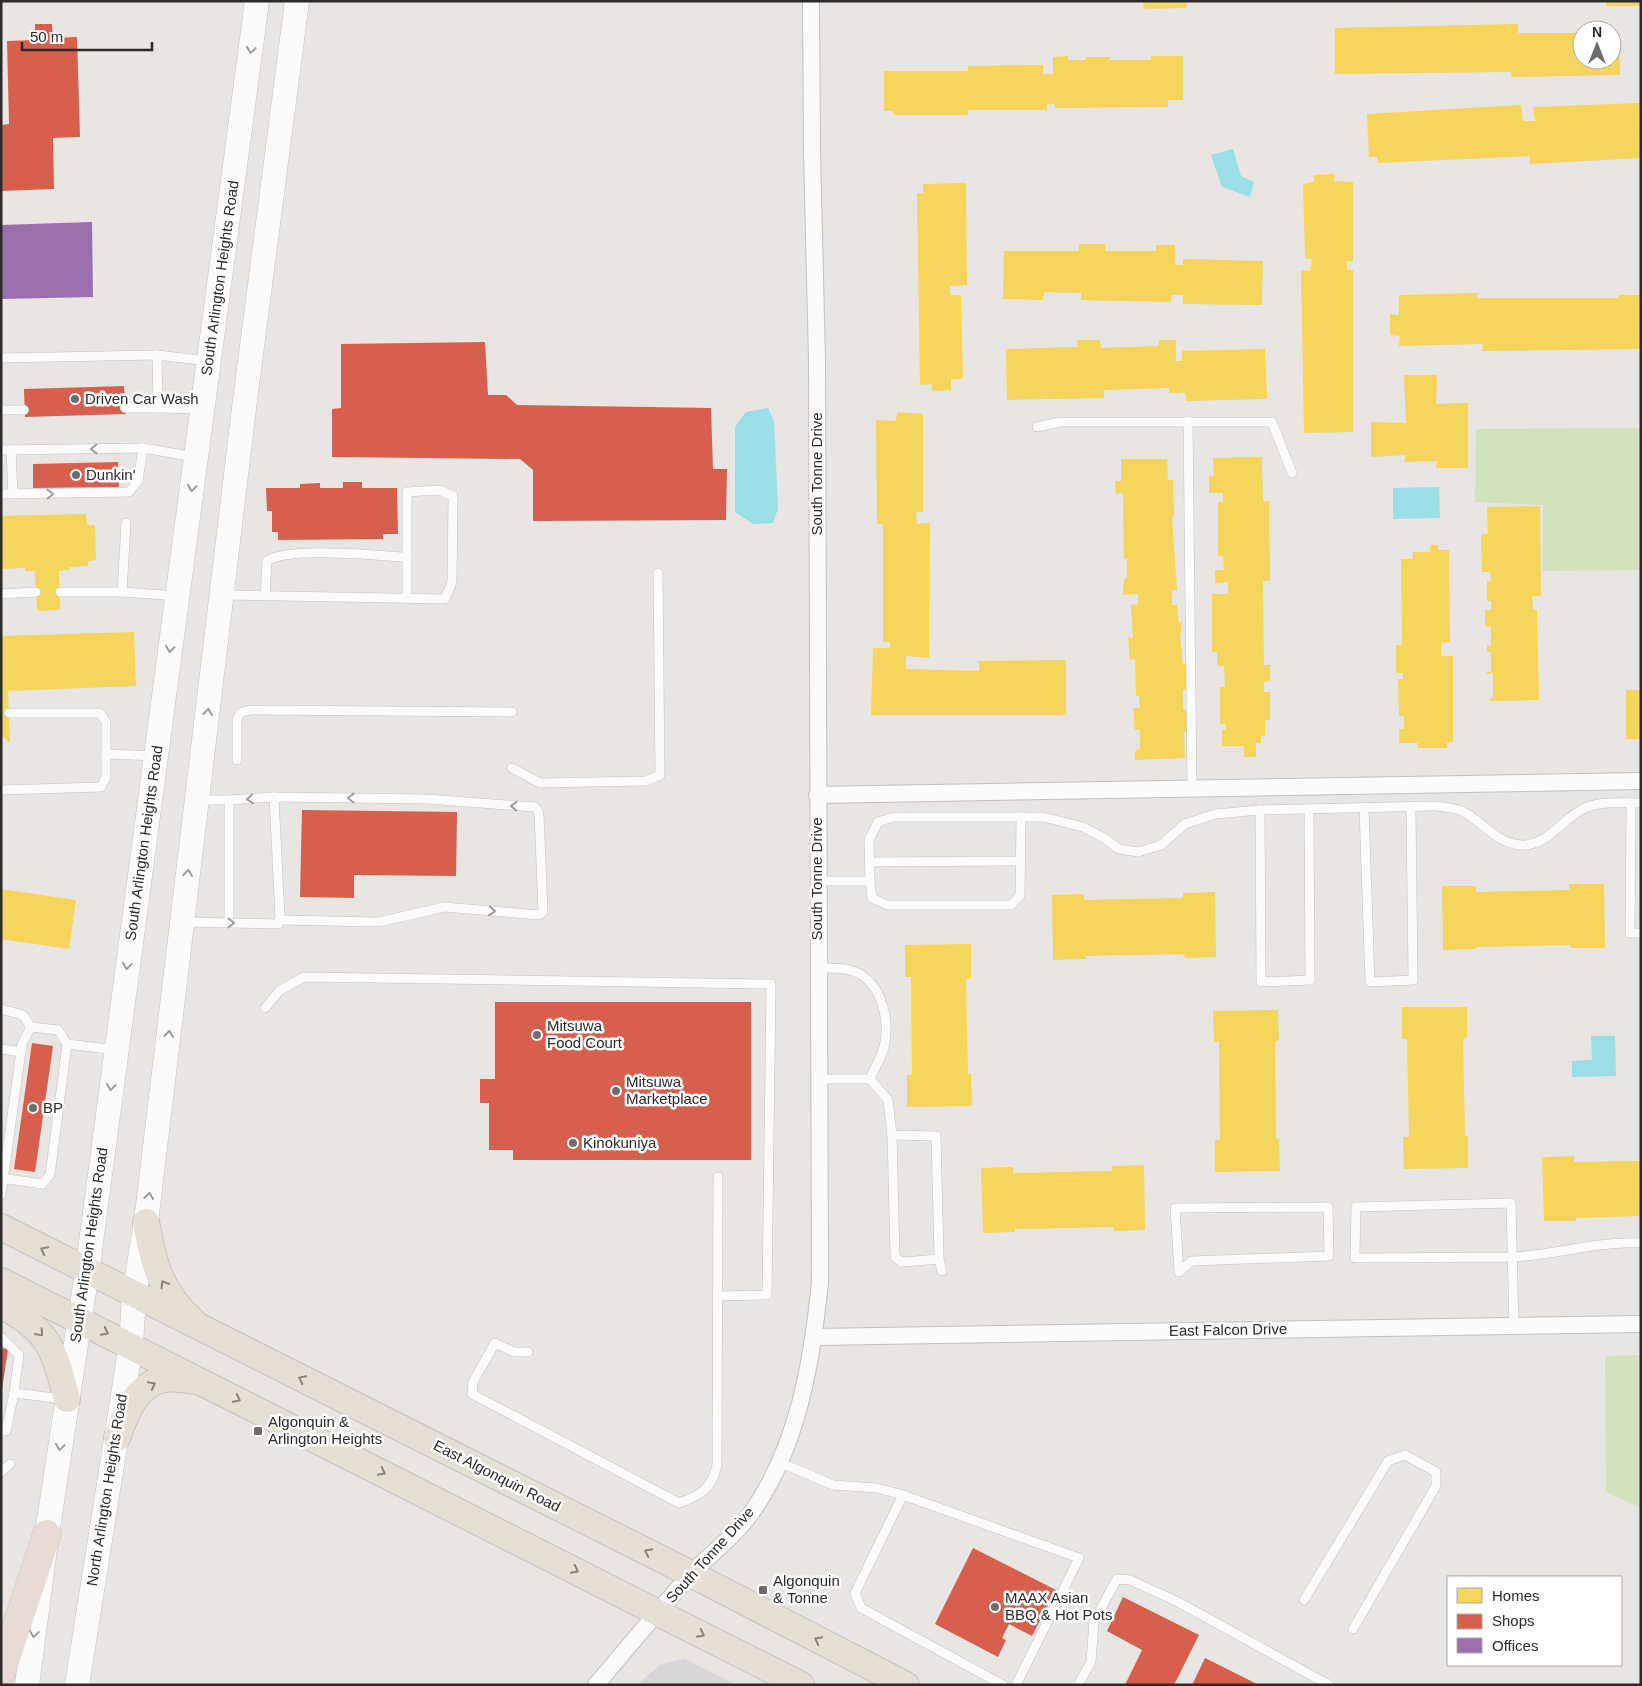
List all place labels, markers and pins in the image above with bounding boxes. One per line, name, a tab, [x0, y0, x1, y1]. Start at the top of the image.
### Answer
place label: Driven Car Wash	[85, 390, 199, 407]
marker: Driven Car Wash	[69, 393, 81, 405]
place label: Dunkin'	[86, 466, 136, 483]
marker: Dunkin'	[70, 469, 82, 481]
place label: Mitsuwa Food Court	[547, 1017, 623, 1051]
marker: Mitsuwa Food Court	[531, 1029, 543, 1041]
place label: Mitsuwa Marketplace	[626, 1073, 708, 1107]
marker: Mitsuwa Marketplace	[610, 1085, 622, 1097]
place label: BP	[43, 1099, 63, 1116]
marker: BP	[27, 1102, 39, 1114]
place label: Kinokuniya	[583, 1134, 657, 1151]
marker: Kinokuniya	[567, 1137, 579, 1149]
place label: Algonquin & Arlington Heights	[268, 1413, 382, 1447]
marker: Algonquin & Arlington Heights	[252, 1425, 264, 1437]
place label: Algonquin & Tonne	[773, 1572, 840, 1606]
marker: Algonquin & Tonne	[757, 1584, 769, 1596]
place label: MAAX Asian BBQ & Hot Pots	[1005, 1589, 1113, 1623]
marker: MAAX Asian BBQ & Hot Pots	[989, 1601, 1001, 1613]

